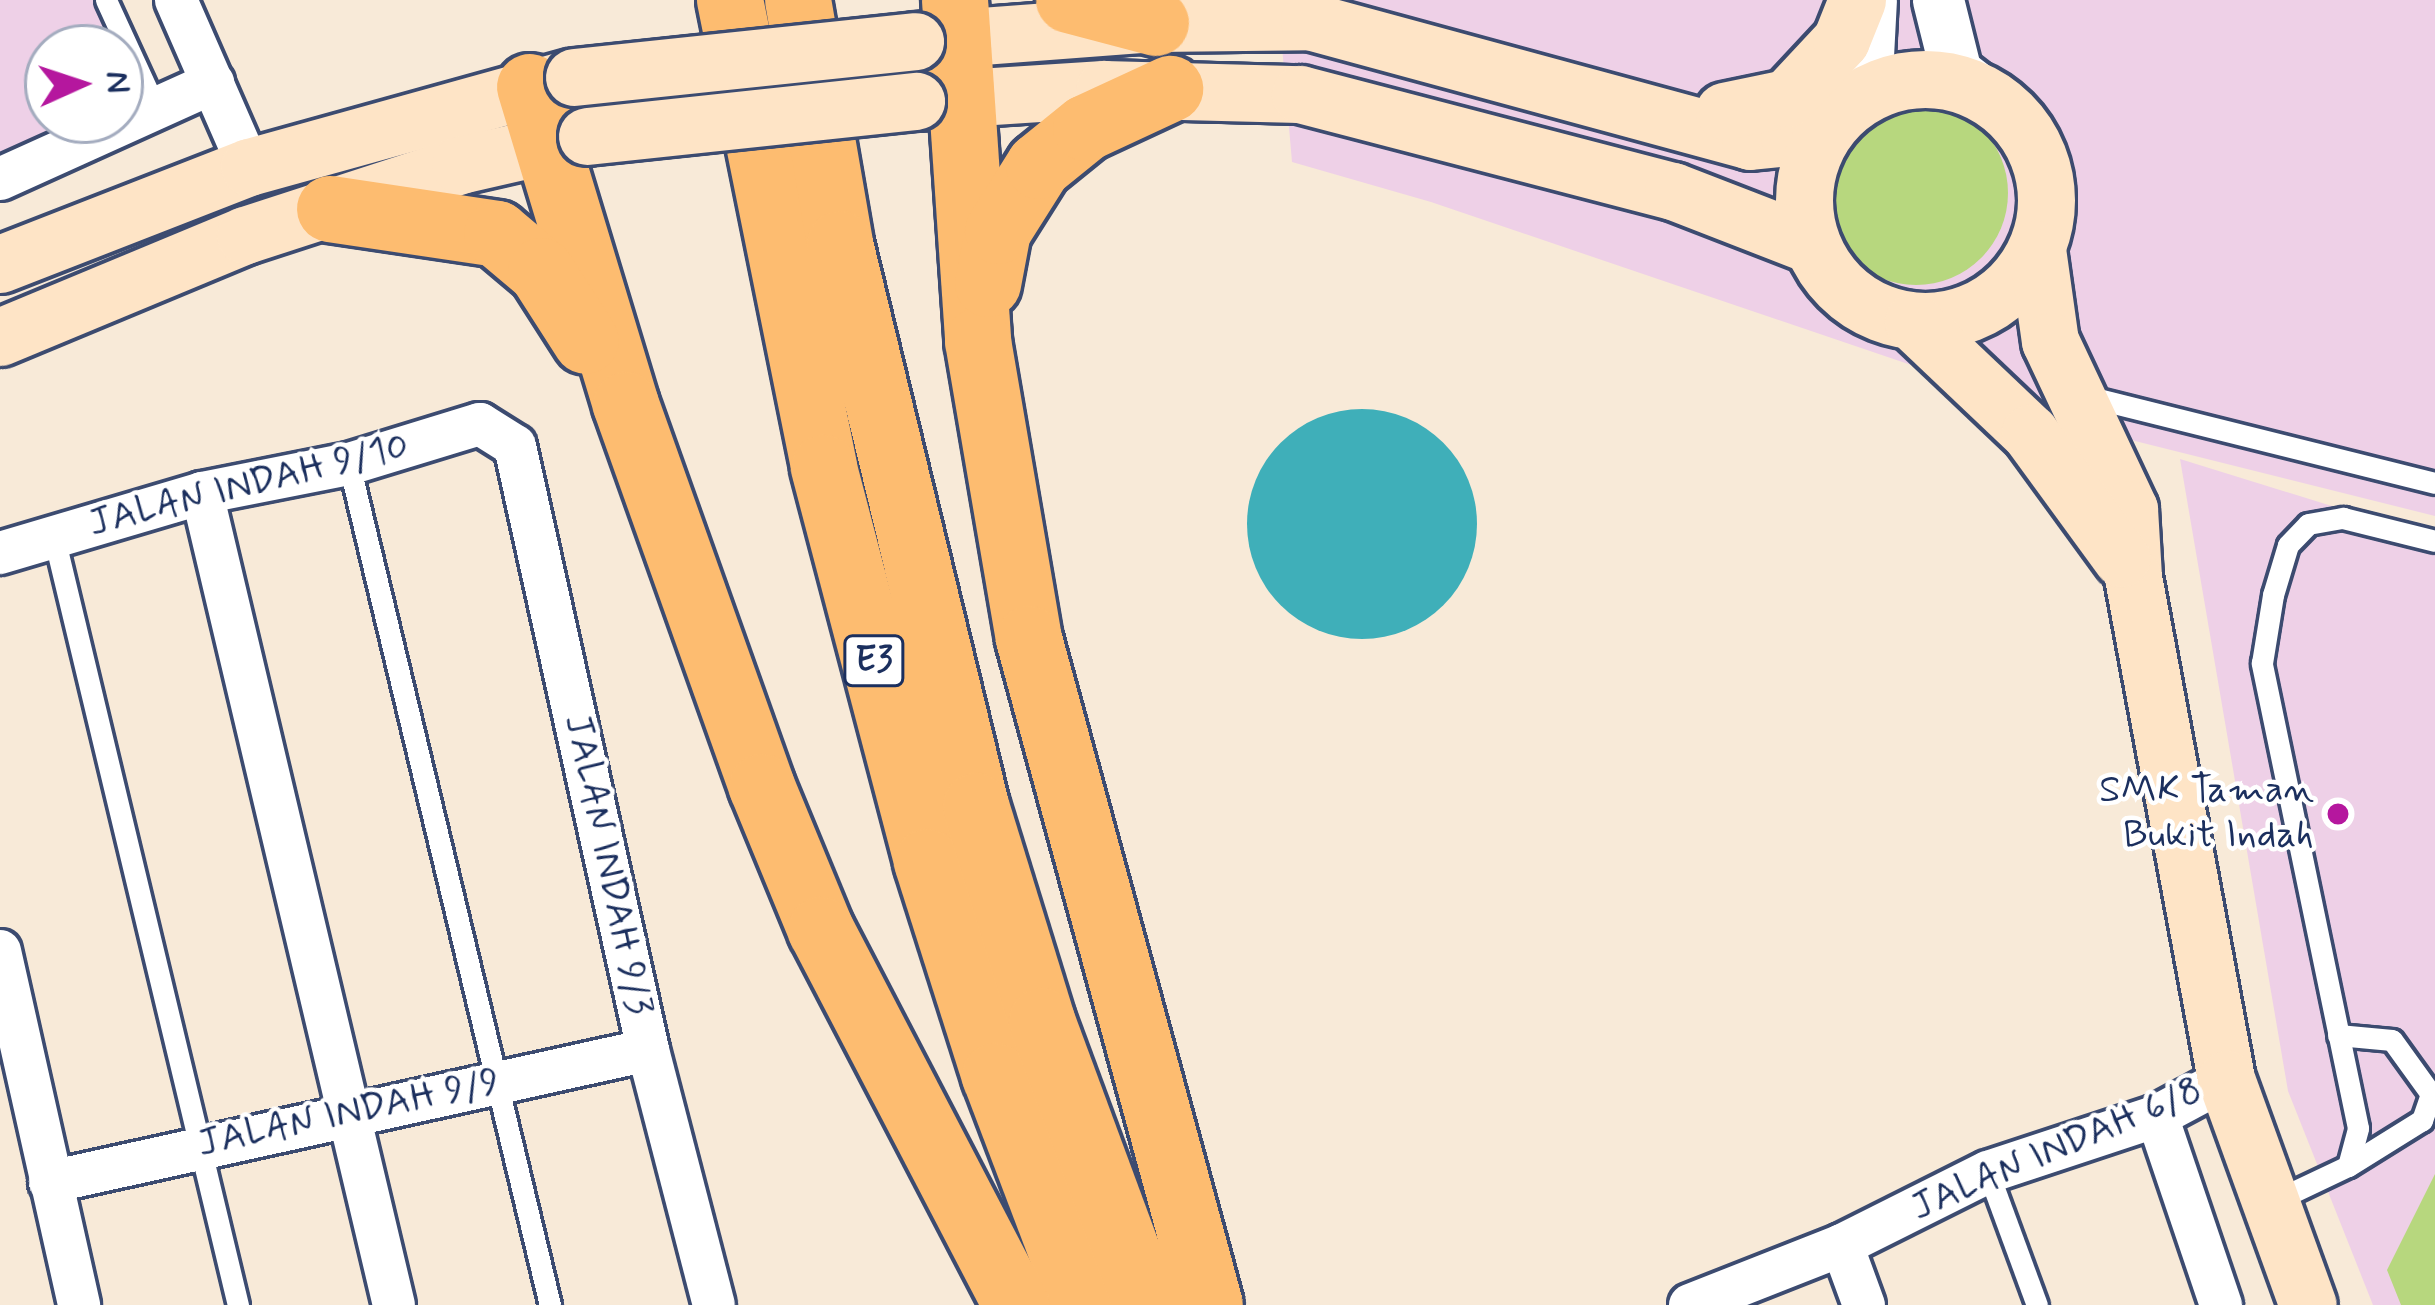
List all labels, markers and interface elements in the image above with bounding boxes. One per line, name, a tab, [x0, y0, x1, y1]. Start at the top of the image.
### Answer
north arrow	[24, 24, 144, 144]
text: N	[94, 70, 139, 94]
street label: JALAN INDAH 9/10	[80, 423, 418, 549]
road number: E3	[841, 631, 907, 691]
street label: JALAN INDAH 9/3	[551, 707, 663, 1023]
place label: SMK Taman Bukit Indah	[2099, 769, 2314, 860]
marker: SMK Taman Bukit Indah	[2325, 801, 2351, 827]
street label: JALAN INDAH 9/9	[190, 1058, 508, 1170]
street label: JALAN INDAH 6/8	[1901, 1066, 2213, 1234]

